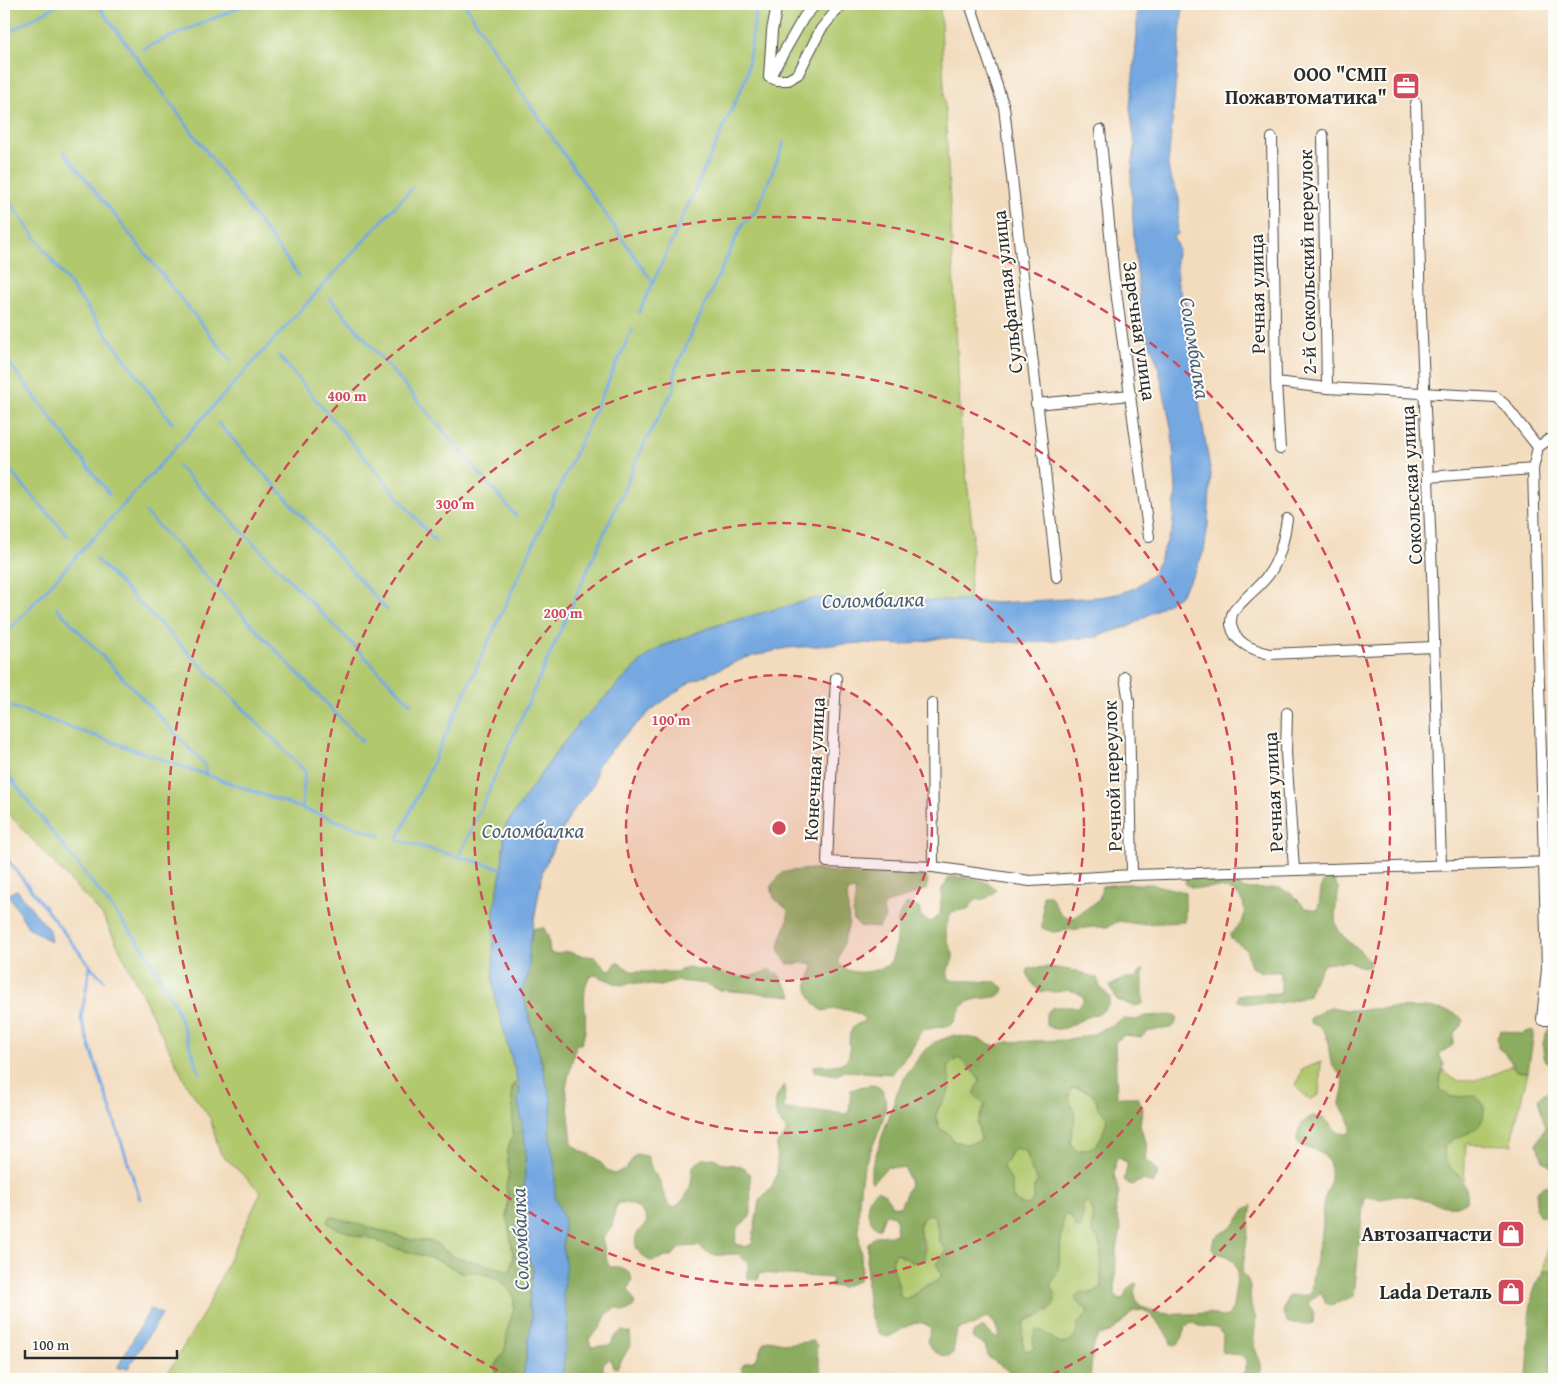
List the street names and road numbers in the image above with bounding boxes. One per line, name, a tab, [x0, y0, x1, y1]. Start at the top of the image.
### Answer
street label: 2-й Сокольский переулок	[1290, 149, 1323, 375]
street label: Сульфатная улица	[983, 209, 1029, 375]
street label: Речная улица	[1241, 233, 1272, 354]
street label: Заречная улица	[1116, 259, 1165, 403]
street label: Сокольская улица	[1392, 404, 1429, 565]
street label: Конечная улица	[795, 696, 832, 842]
street label: Речной переулок	[1094, 699, 1129, 852]
street label: Речная улица	[1255, 731, 1290, 853]

